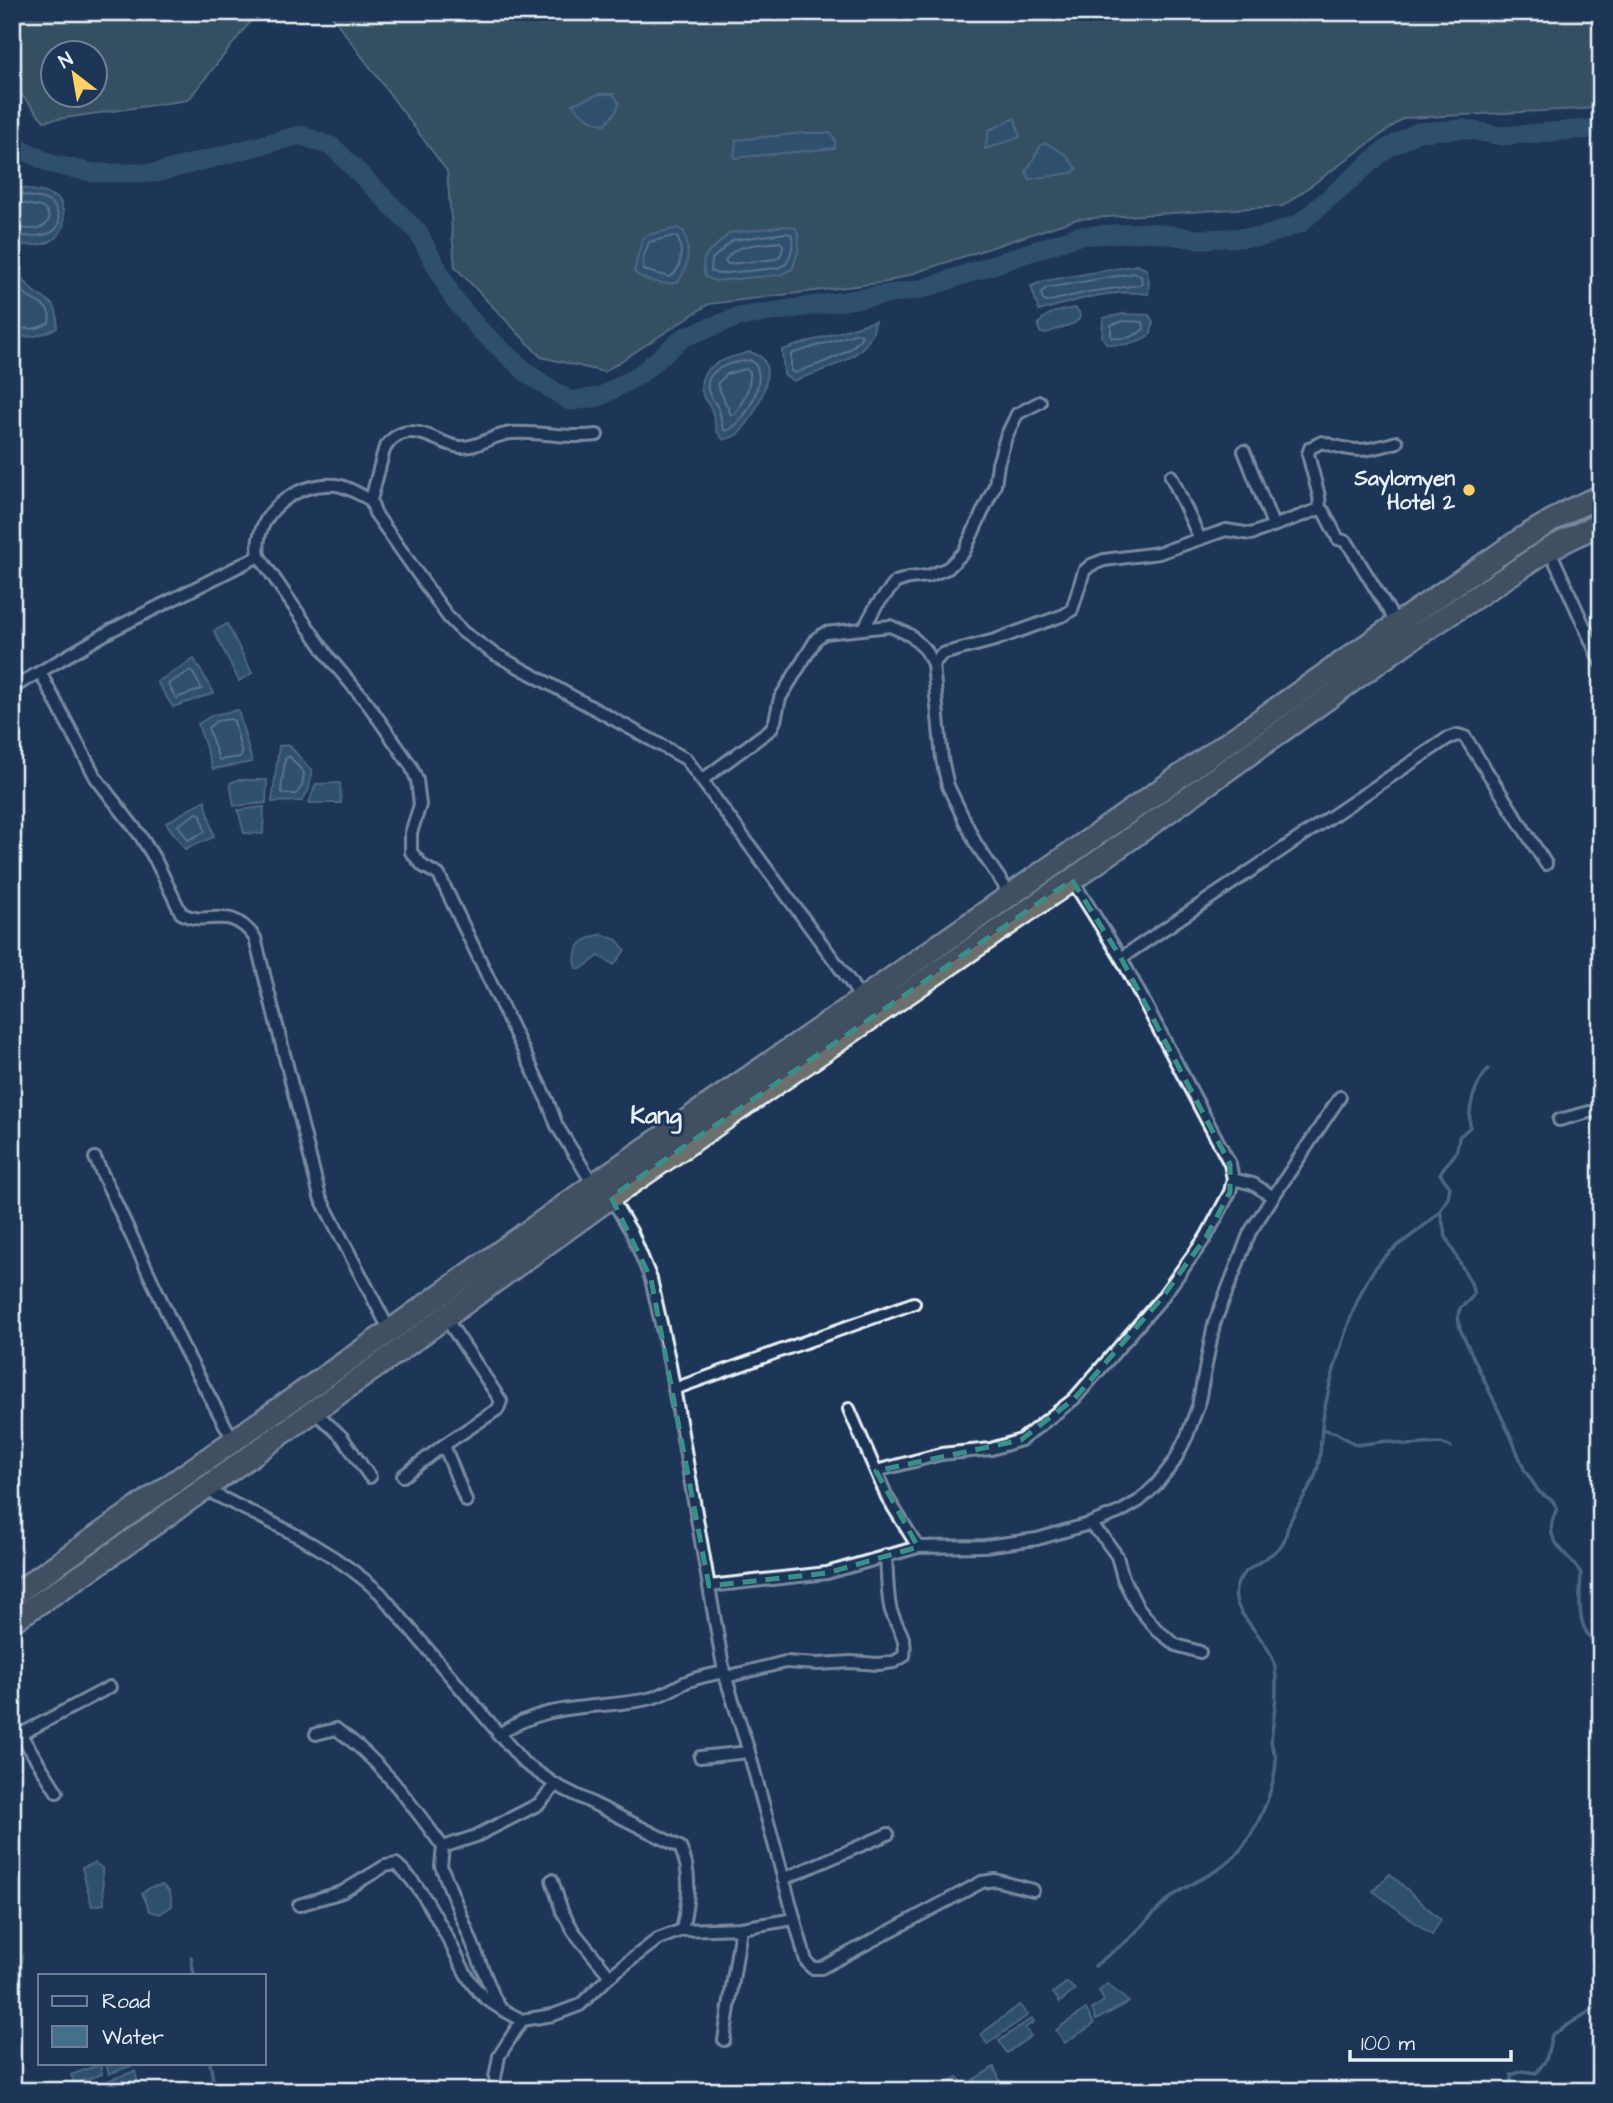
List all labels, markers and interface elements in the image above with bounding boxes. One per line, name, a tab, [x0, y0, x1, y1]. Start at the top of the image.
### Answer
north arrow	[38, 38, 108, 108]
text: N	[54, 46, 78, 75]
place label: Saylomyen Hotel 2	[1353, 464, 1456, 517]
marker: Saylomyen Hotel 2	[1461, 482, 1477, 498]
district label: Kang	[630, 1099, 682, 1134]
legend	[38, 1974, 266, 2064]
text: Road	[102, 1987, 150, 2016]
scale bar	[1350, 2019, 1512, 2063]
text: Water	[102, 2023, 164, 2052]
text: 100 m	[1361, 2029, 1416, 2058]

